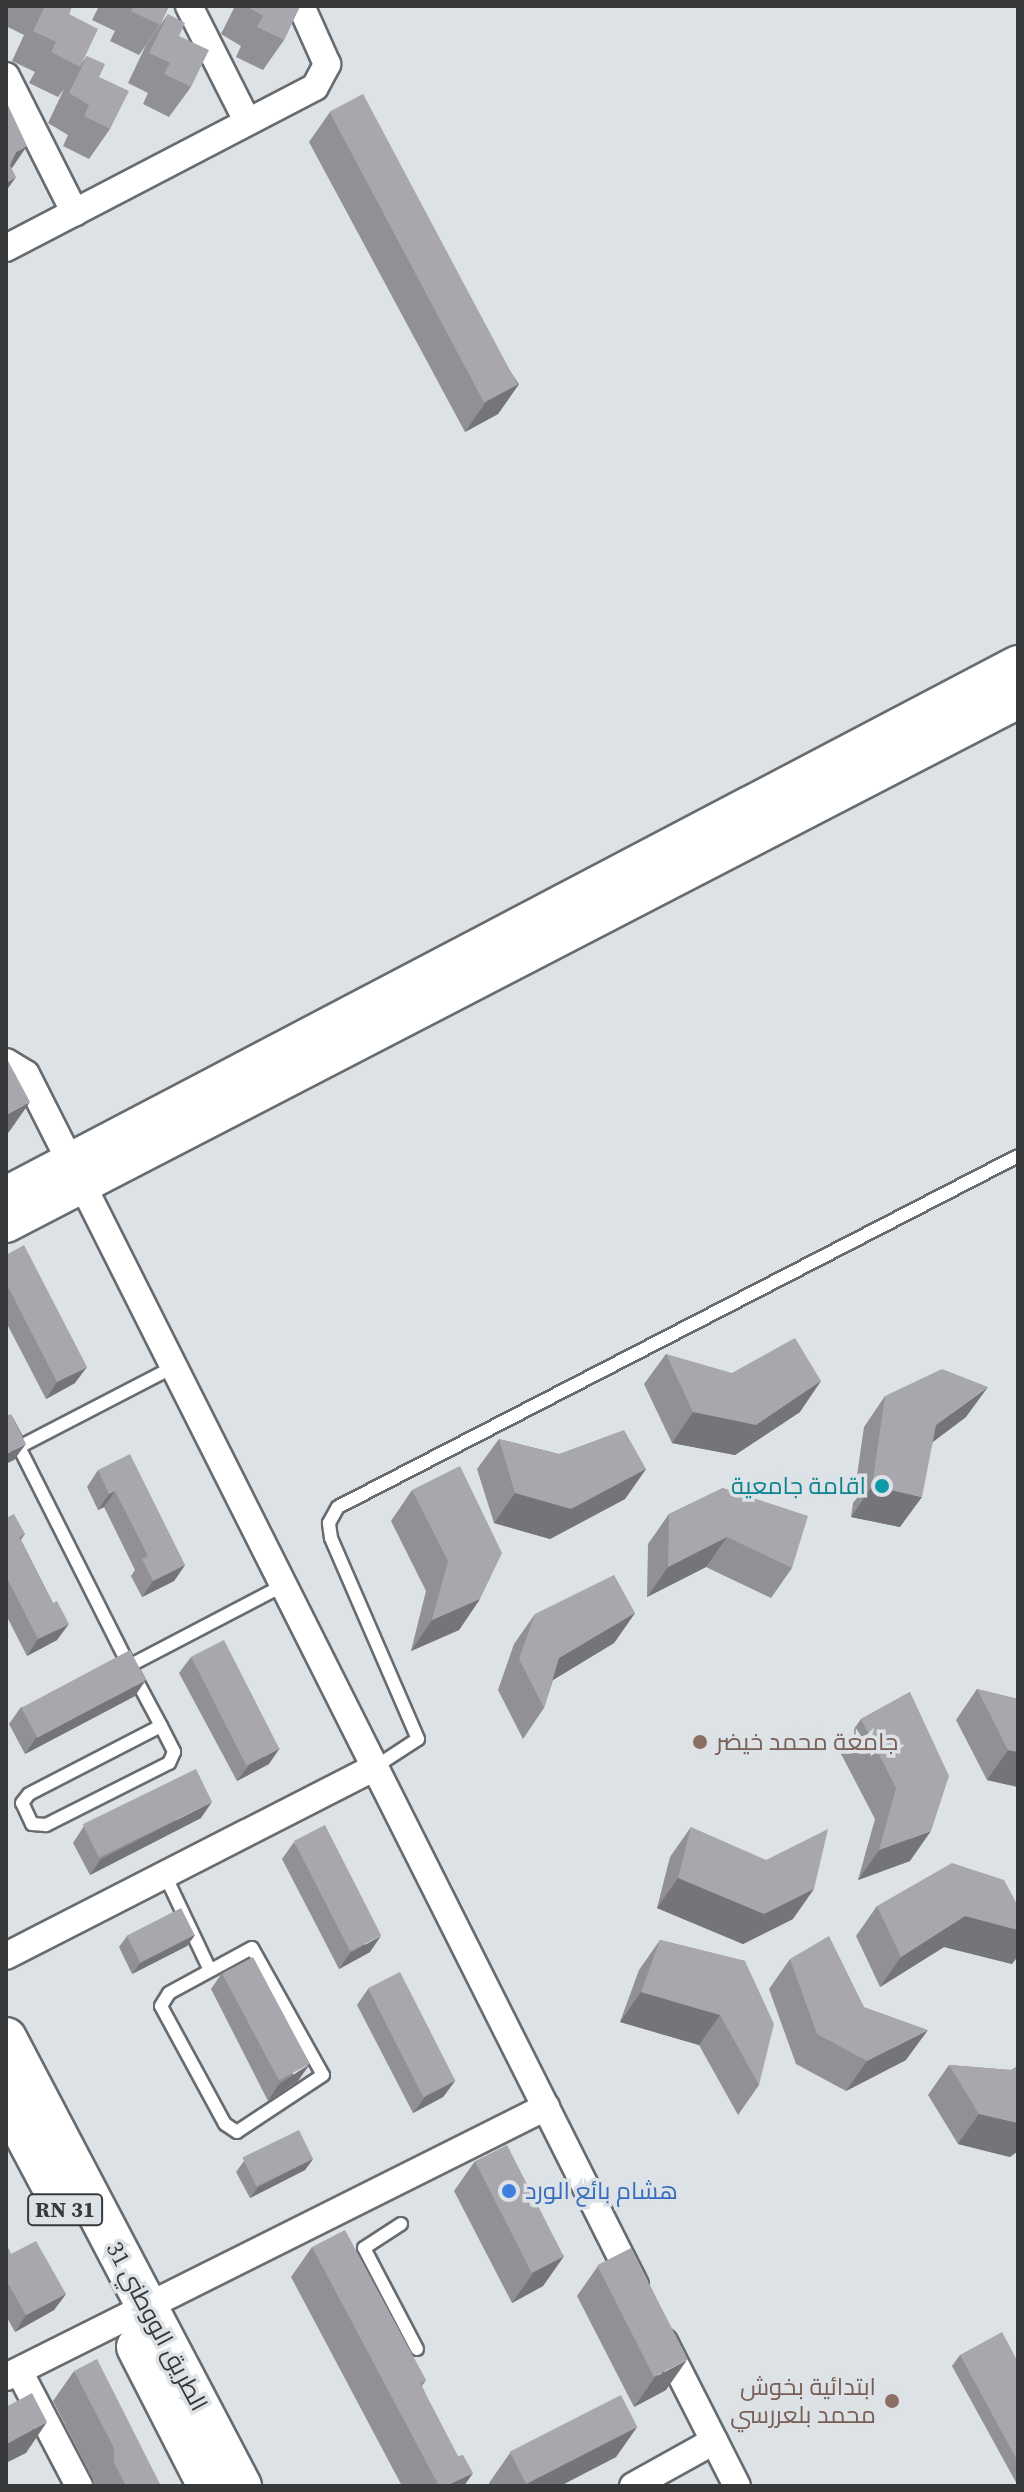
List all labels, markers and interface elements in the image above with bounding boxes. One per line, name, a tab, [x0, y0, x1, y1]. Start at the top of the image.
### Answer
place label: اقامة جامعية	[731, 1472, 866, 1500]
marker: اقامة جامعية	[873, 1477, 891, 1495]
place label: جامعة محمد خيضر	[716, 1728, 898, 1756]
marker: جامعة محمد خيضر	[691, 1733, 709, 1751]
place label: هشام بائع الورد	[525, 2177, 678, 2205]
marker: هشام بائع الورد	[500, 2182, 518, 2200]
road number: RN 31	[27, 2192, 103, 2228]
street label: الطريق الووطني 31	[100, 2236, 214, 2416]
place label: ابتدائية بخوش محمد بلعررسي	[730, 2373, 876, 2429]
marker: ابتدائية بخوش محمد بلعررسي	[883, 2392, 901, 2410]

